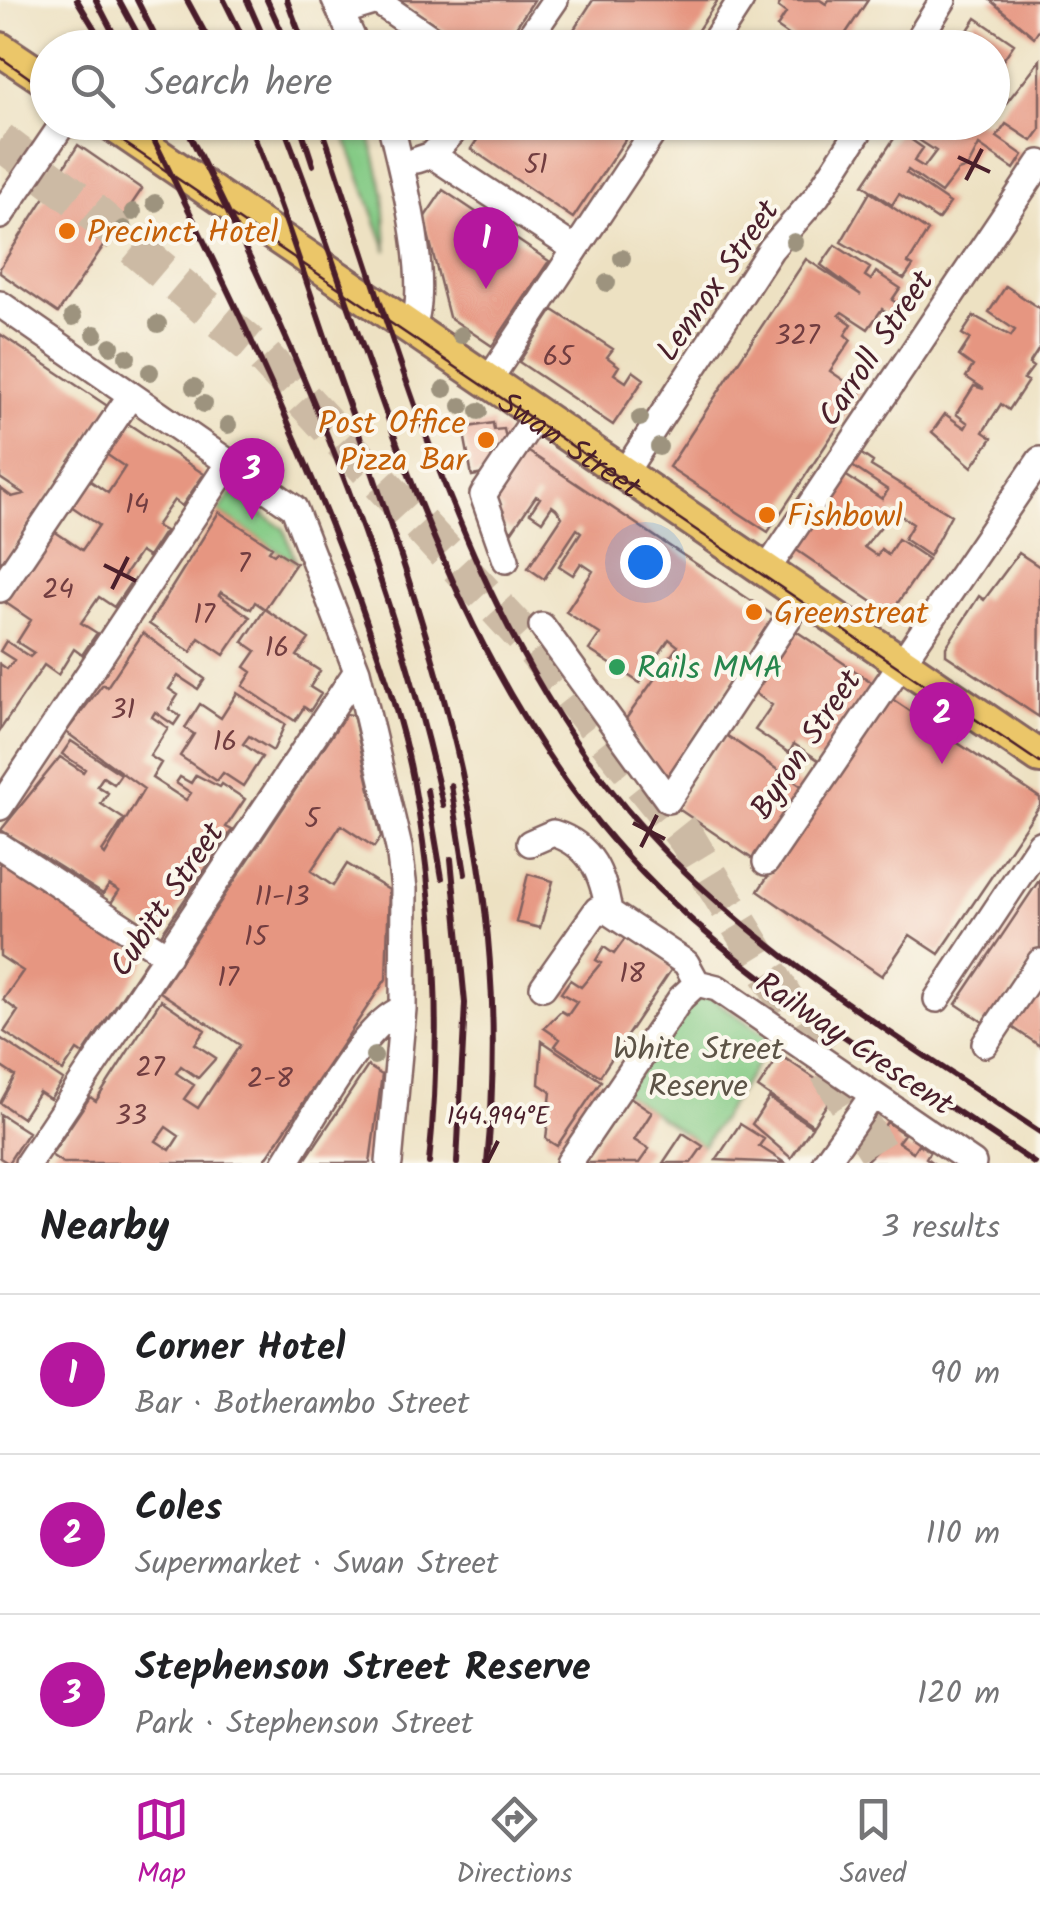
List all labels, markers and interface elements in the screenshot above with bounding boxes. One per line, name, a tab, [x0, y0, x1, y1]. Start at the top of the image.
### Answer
search box	[30, 30, 1010, 140]
text: Search here	[145, 55, 332, 115]
icon: search	[65, 58, 120, 113]
house number: 51	[524, 143, 548, 188]
street label: Lennox Street	[644, 189, 794, 373]
pin: 1	[454, 206, 518, 289]
place label: Precinct Hotel	[87, 208, 278, 259]
marker: Precinct Hotel	[56, 220, 78, 242]
street label: Carroll Street	[806, 260, 949, 438]
house number: 327	[774, 314, 821, 359]
house number: 65	[543, 335, 575, 380]
street label: Swan Street	[486, 379, 652, 514]
place label: Post Office Pizza Bar	[318, 399, 468, 487]
marker: Post Office Pizza Bar	[475, 429, 497, 451]
pin: 3	[220, 438, 284, 520]
house number: 14	[125, 483, 149, 528]
place label: Fishbowl	[787, 492, 903, 543]
marker: Fishbowl	[756, 504, 778, 526]
your location	[620, 537, 671, 588]
house number: 7	[238, 542, 252, 587]
house number: 24	[42, 568, 74, 613]
place label: Greenstreat	[774, 589, 929, 640]
house number: 17	[193, 593, 216, 638]
marker: Greenstreat	[743, 601, 765, 623]
house number: 16	[265, 626, 289, 671]
place label: Rails MMA	[637, 644, 783, 695]
marker: Rails MMA	[606, 656, 628, 678]
street label: Byron Street	[738, 660, 877, 831]
pin: 2	[910, 682, 974, 764]
house number: 31	[111, 688, 135, 733]
house number: 16	[213, 720, 237, 765]
house number: 5	[304, 797, 321, 842]
street label: Cubitt Street	[97, 812, 239, 988]
house number: 11-13	[254, 875, 310, 920]
house number: 15	[244, 915, 270, 960]
house number: 18	[619, 952, 645, 997]
house number: 17	[217, 956, 240, 1001]
street label: Railway Crescent	[744, 960, 963, 1131]
park label: White Street Reserve	[613, 1025, 784, 1113]
house number: 27	[135, 1046, 166, 1091]
house number: 2-8	[247, 1057, 293, 1102]
house number: 33	[115, 1094, 147, 1139]
text: 144.994°E	[447, 1097, 551, 1137]
text: Nearby	[40, 1195, 169, 1262]
text: 3 results	[881, 1203, 1000, 1254]
text: Corner Hotel	[135, 1319, 345, 1379]
text: 1	[68, 1349, 77, 1400]
text: 90 m	[930, 1349, 1000, 1400]
text: Bar · Botherambo Street	[135, 1379, 469, 1430]
text: Coles	[135, 1479, 222, 1539]
text: 2	[63, 1509, 82, 1560]
text: 110 m	[926, 1509, 1000, 1560]
text: Supermarket · Swan Street	[135, 1539, 498, 1590]
text: Stephenson Street Reserve	[135, 1639, 591, 1699]
text: 3	[64, 1669, 81, 1720]
text: 120 m	[917, 1669, 1000, 1720]
text: Park · Stephenson Street	[135, 1699, 473, 1750]
tab: Map	[134, 1792, 189, 1897]
tab: Directions	[456, 1792, 572, 1897]
tab: Saved	[840, 1792, 906, 1897]

